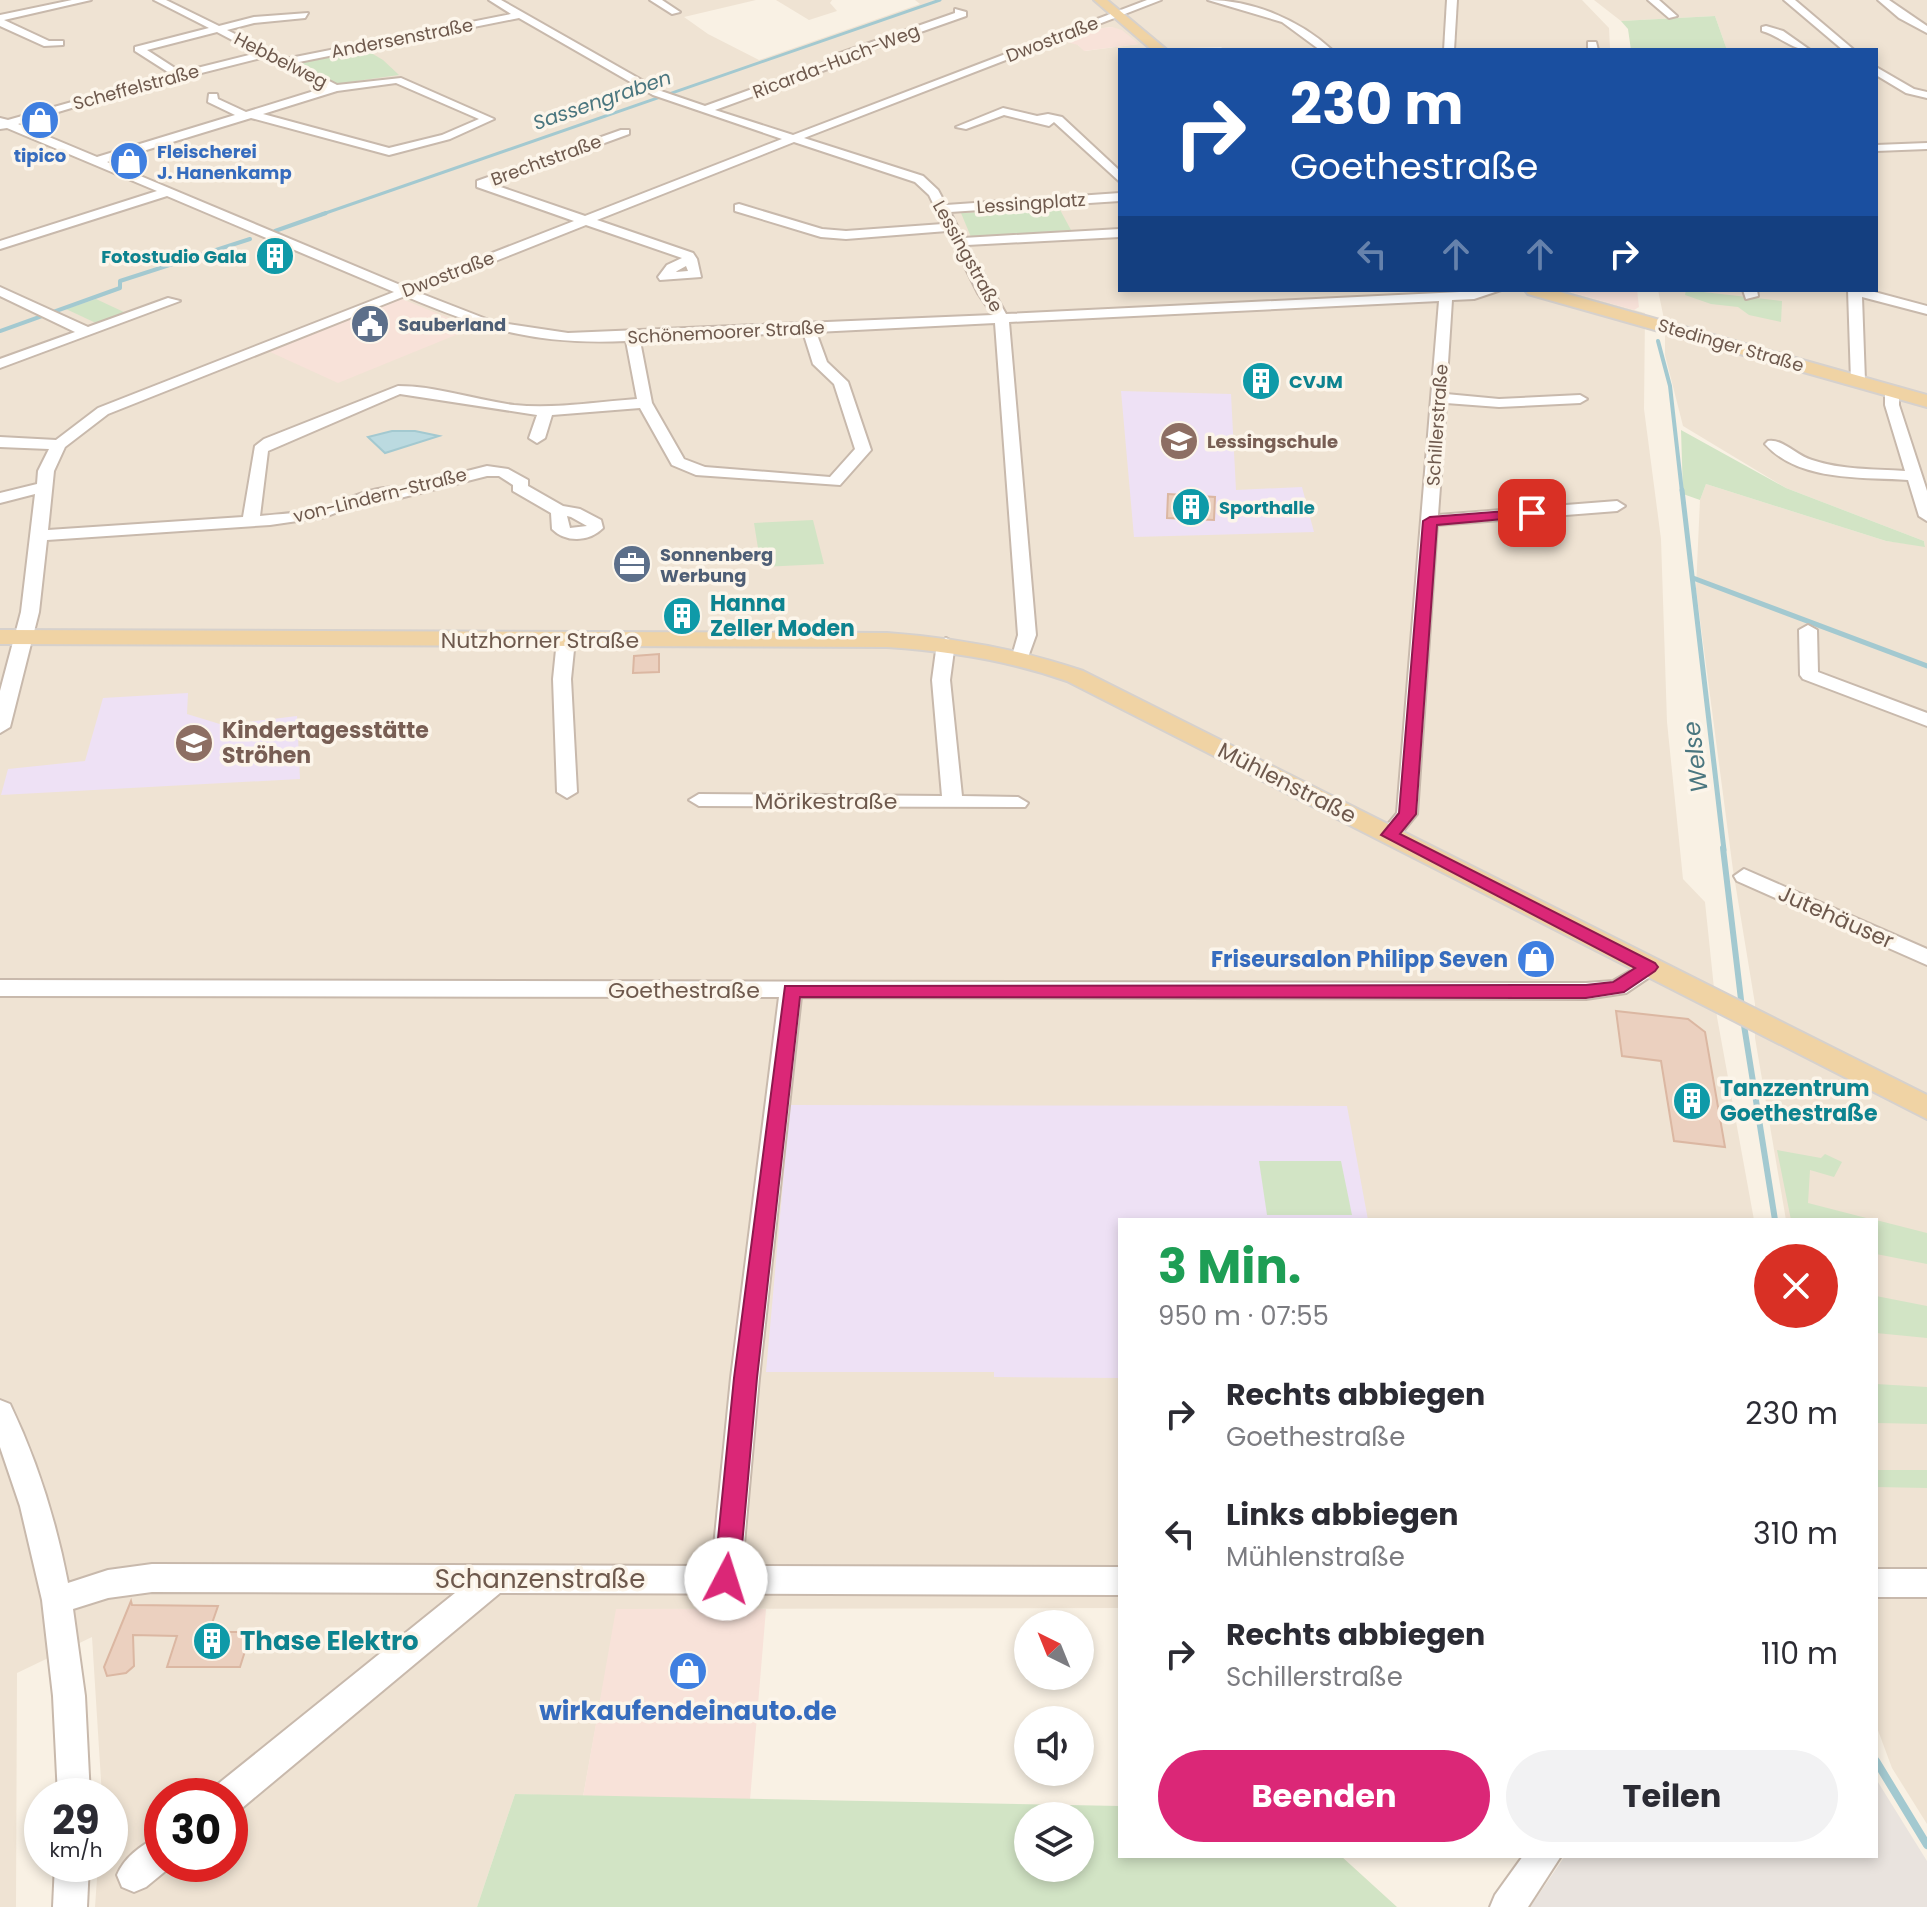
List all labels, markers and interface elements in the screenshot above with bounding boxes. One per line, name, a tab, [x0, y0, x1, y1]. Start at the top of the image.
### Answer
street label: Dwostraße	[1002, 10, 1102, 68]
street label: Andersenstraße	[329, 12, 475, 64]
street label: Ricarda-Huch-Weg	[749, 18, 923, 104]
street label: Hebbelweg	[230, 26, 332, 94]
street label: Scheffelstraße	[70, 58, 202, 116]
water label: Sassengraben	[529, 63, 675, 137]
text: 230 m	[1290, 65, 1464, 144]
icon: right	[1158, 80, 1262, 184]
shop icon: tipico	[19, 99, 61, 141]
street label: Brechtstraße	[487, 128, 605, 192]
place label: Fleischerei J. Hanenkamp	[157, 139, 292, 185]
shop icon: Fleischerei J. Hanenkamp	[108, 140, 150, 182]
text: Goethestraße	[1290, 141, 1538, 192]
place label: tipico	[14, 143, 66, 168]
street label: Lessingplatz	[976, 187, 1086, 219]
street label: Lessingstraße	[927, 196, 1009, 316]
icon: left	[1350, 232, 1394, 276]
icon: ahead	[1434, 232, 1478, 276]
icon: ahead	[1518, 232, 1562, 276]
icon: right	[1602, 232, 1646, 276]
building icon: Fotostudio Gala	[254, 235, 296, 277]
place label: Fotostudio Gala	[101, 244, 247, 269]
street label: Dwostraße	[398, 245, 498, 303]
public building icon: Sauberland	[349, 303, 391, 345]
place label: Sauberland	[398, 312, 506, 337]
street label: Stedinger Straße	[1655, 312, 1807, 378]
street label: Schönemoorer Straße	[627, 314, 825, 350]
building icon: CVJM	[1240, 360, 1282, 402]
street label: Schillerstraße	[1420, 363, 1454, 487]
place label: CVJM	[1289, 369, 1343, 394]
school or university icon: Lessingschule	[1158, 420, 1200, 462]
place label: Lessingschule	[1207, 429, 1338, 454]
street label: von-Lindern-Straße	[291, 461, 469, 529]
pin	[1498, 479, 1566, 547]
building icon: Sporthalle	[1170, 486, 1212, 528]
icon: arrive	[1510, 491, 1554, 535]
place label: Sporthalle	[1219, 495, 1315, 520]
place label: Sonnenberg Werbung	[660, 542, 773, 588]
office icon: Sonnenberg Werbung	[611, 543, 653, 585]
place label: Hanna Zeller Moden	[710, 588, 855, 644]
building icon: Hanna Zeller Moden	[661, 595, 703, 637]
street label: Nutzhorner Straße	[441, 625, 639, 656]
place label: Kindertagesstätte Ströhen	[222, 715, 429, 771]
water label: Welse	[1674, 719, 1716, 795]
school or university icon: Kindertagesstätte Ströhen	[173, 722, 215, 764]
street label: Mühlenstraße	[1212, 735, 1362, 831]
street label: Mörikestraße	[755, 786, 897, 817]
street label: Jutehäuser	[1773, 878, 1899, 956]
shop icon: Friseursalon Philipp Seven	[1515, 938, 1557, 980]
place label: Friseursalon Philipp Seven	[1211, 944, 1508, 975]
street label: Goethestraße	[608, 975, 760, 1006]
place label: Tanzzentrum Goethestraße	[1720, 1073, 1877, 1129]
building icon: Tanzzentrum Goethestraße	[1671, 1080, 1713, 1122]
text: 3 Min.	[1158, 1233, 1301, 1300]
button: close	[1754, 1244, 1838, 1328]
text: 950 m · 07:55	[1158, 1298, 1329, 1334]
text: Rechts abbiegen	[1226, 1373, 1485, 1416]
icon: right	[1158, 1392, 1202, 1436]
text: 230 m	[1745, 1392, 1838, 1435]
text: Goethestraße	[1226, 1419, 1405, 1455]
text: Links abbiegen	[1226, 1493, 1459, 1536]
icon: left	[1158, 1512, 1202, 1556]
text: 310 m	[1753, 1512, 1838, 1555]
position arrow	[684, 1537, 768, 1621]
text: Mühlenstraße	[1226, 1539, 1405, 1575]
street label: Schanzenstraße	[435, 1561, 645, 1597]
north arrow	[1014, 1610, 1094, 1690]
map controls	[1014, 1610, 1094, 1882]
text: Rechts abbiegen	[1226, 1613, 1485, 1656]
building icon: Thase Elektro	[191, 1620, 233, 1662]
place label: Thase Elektro	[240, 1623, 419, 1659]
icon: right	[1158, 1632, 1202, 1676]
text: 110 m	[1761, 1632, 1838, 1675]
shop icon: wirkaufendeinauto.de	[667, 1650, 709, 1692]
text: Schillerstraße	[1226, 1659, 1403, 1695]
place label: wirkaufendeinauto.de	[539, 1693, 837, 1729]
button: sound	[1014, 1706, 1094, 1786]
button: Beenden	[1158, 1750, 1490, 1842]
button: Teilen	[1506, 1750, 1838, 1842]
speed limit sign: 30	[144, 1778, 248, 1882]
text: 29	[52, 1792, 100, 1848]
button: layers	[1014, 1802, 1094, 1882]
text: km/h	[49, 1836, 103, 1864]

